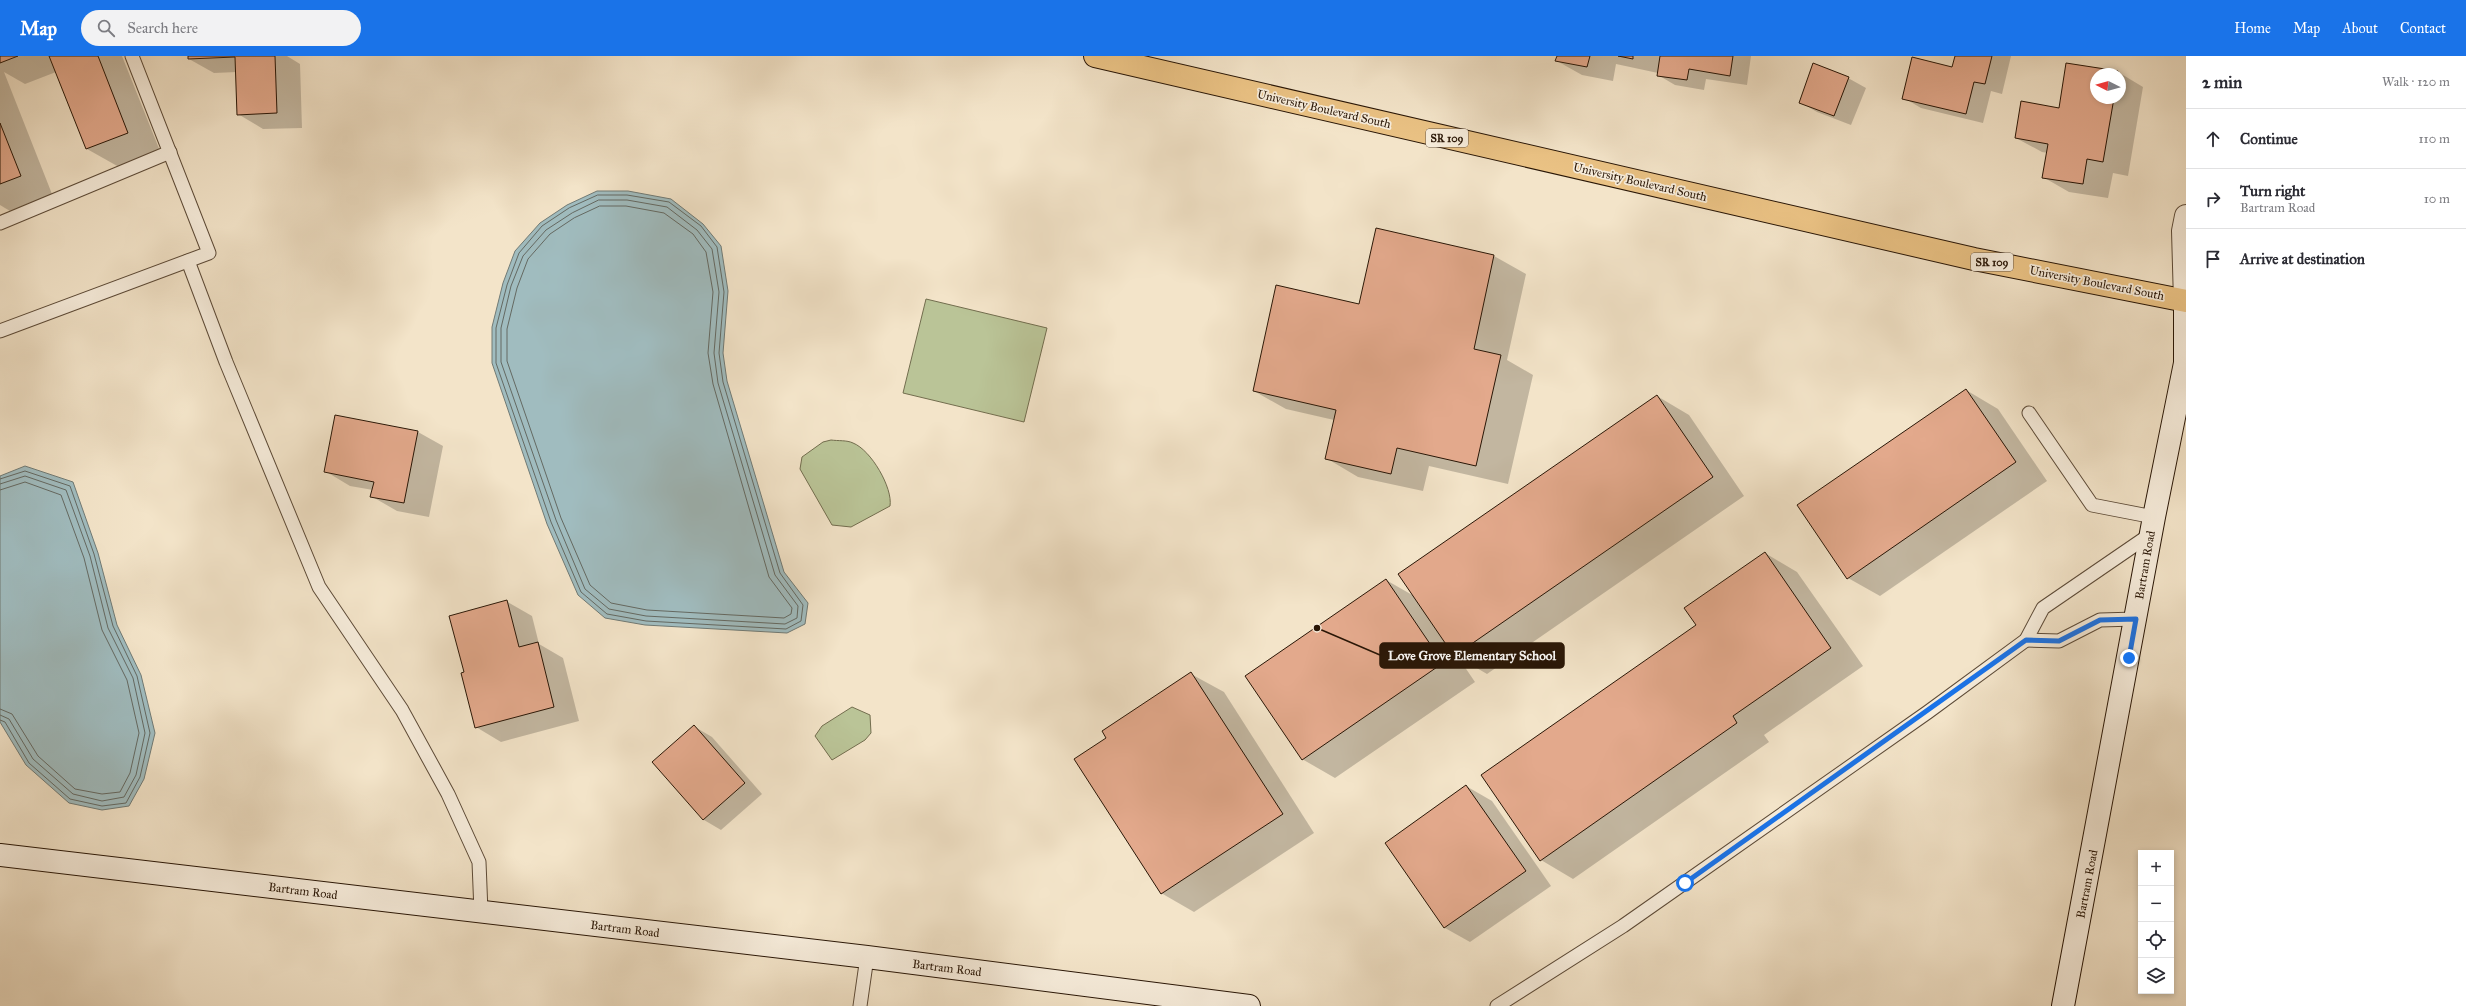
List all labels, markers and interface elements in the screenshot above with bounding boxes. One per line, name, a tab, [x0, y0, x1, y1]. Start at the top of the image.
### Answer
search box	[81, 10, 361, 46]
text: Map	[20, 17, 57, 40]
icon: search	[95, 17, 117, 39]
text: Search here	[127, 19, 198, 37]
text: Home	[2234, 20, 2271, 37]
text: Map	[2293, 20, 2320, 37]
text: About	[2342, 20, 2378, 37]
text: Contact	[2400, 20, 2446, 37]
north arrow	[2090, 68, 2126, 104]
text: 2 min	[2202, 72, 2242, 93]
text: Walk · 120 m	[2382, 74, 2450, 90]
street label: University Boulevard South	[1256, 87, 1393, 131]
icon: ahead	[2202, 128, 2224, 150]
road number: SR 109	[1426, 129, 1468, 147]
text: Continue	[2240, 130, 2298, 148]
text: 110 m	[2418, 131, 2450, 147]
street label: University Boulevard South	[1572, 160, 1709, 204]
text: Turn right	[2240, 182, 2305, 200]
icon: right	[2202, 188, 2224, 210]
text: 10 m	[2424, 191, 2450, 207]
text: Bartram Road	[2240, 200, 2315, 216]
icon: arrive	[2202, 248, 2224, 270]
text: Arrive at destination	[2240, 250, 2365, 268]
road number: SR 109	[1971, 253, 2013, 271]
street label: University Boulevard South	[2028, 263, 2166, 303]
street label: Bartram Road	[2132, 530, 2158, 600]
callout: Love Grove Elementary School	[1380, 643, 1564, 668]
text: Love Grove Elementary School	[1388, 648, 1556, 664]
route end	[2120, 649, 2138, 667]
street label: Bartram Road	[2073, 849, 2101, 919]
map controls	[2138, 850, 2174, 994]
button: +	[2138, 850, 2174, 886]
route start	[1676, 874, 1694, 892]
street label: Bartram Road	[268, 880, 338, 902]
button: −	[2138, 886, 2174, 922]
street label: Bartram Road	[590, 918, 660, 940]
button: locate	[2138, 922, 2174, 958]
street label: Bartram Road	[912, 957, 982, 979]
button: layers	[2138, 958, 2174, 994]

